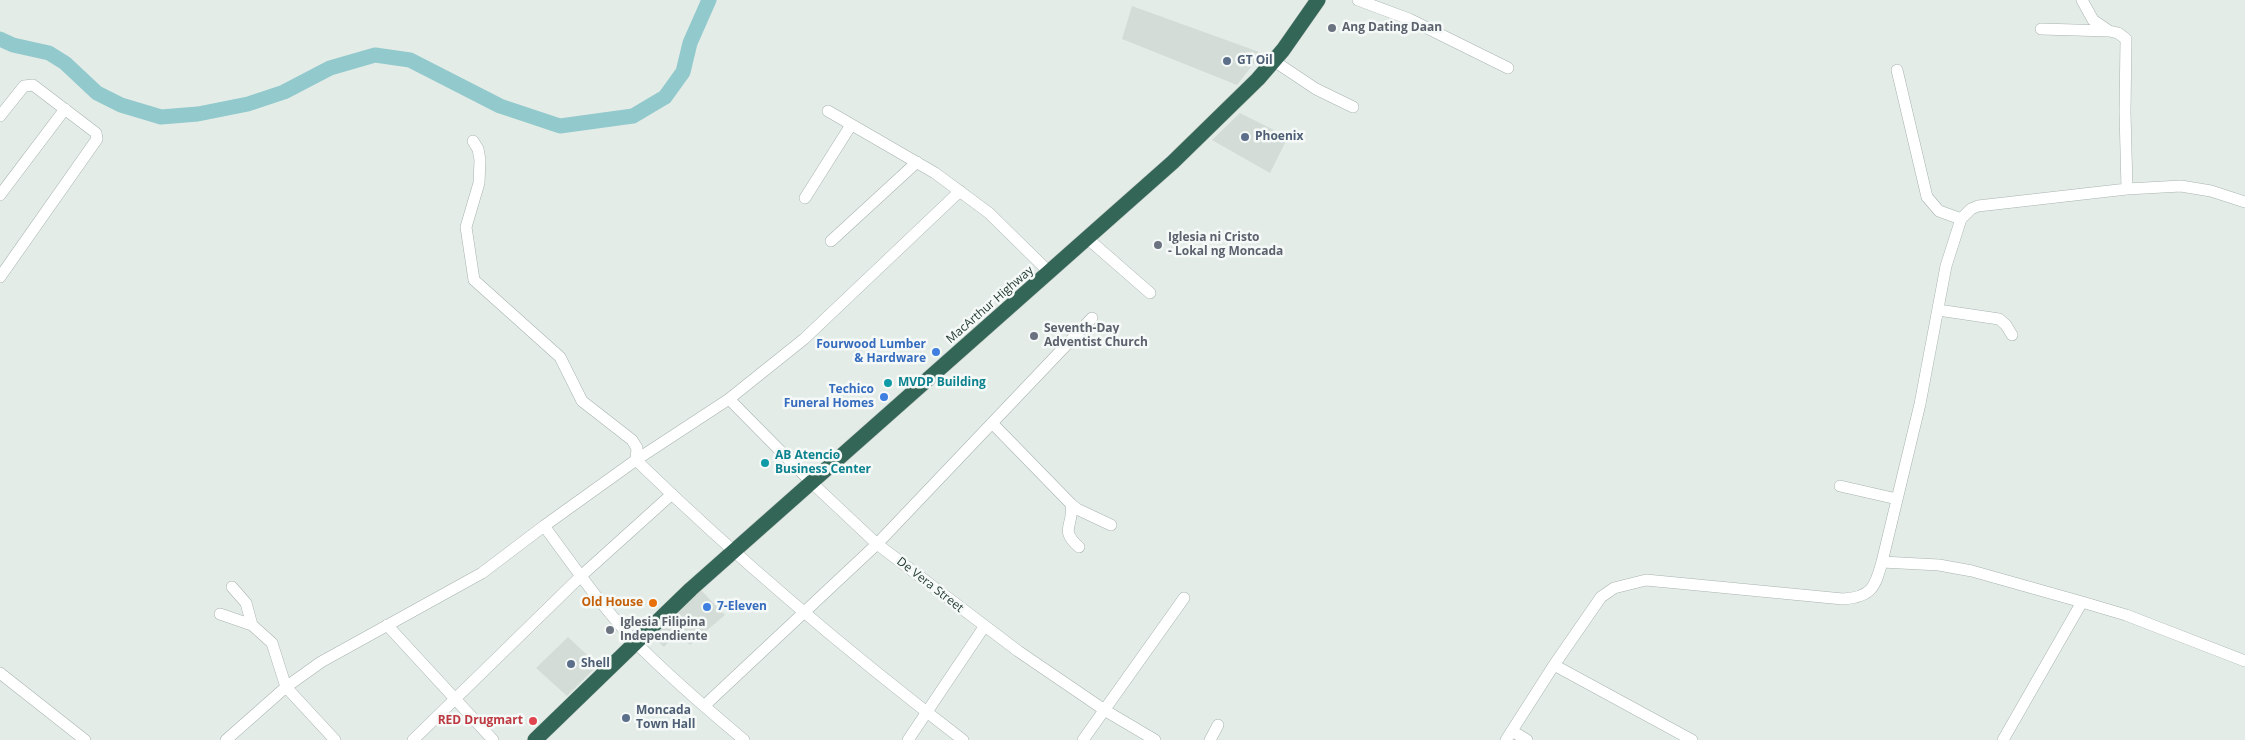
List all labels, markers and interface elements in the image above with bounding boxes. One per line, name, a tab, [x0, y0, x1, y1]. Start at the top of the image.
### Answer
place label: Ang Dating Daan	[1342, 21, 1442, 35]
marker: Ang Dating Daan	[1326, 22, 1338, 34]
place label: GT Oil	[1237, 54, 1273, 68]
marker: GT Oil	[1221, 55, 1233, 67]
place label: Phoenix	[1255, 130, 1303, 144]
marker: Phoenix	[1239, 131, 1251, 143]
place label: Iglesia ni Cristo - Lokal ng Moncada	[1168, 231, 1283, 259]
marker: Iglesia ni Cristo - Lokal ng Moncada	[1152, 239, 1164, 251]
street label: MacArthur Highway	[944, 263, 1036, 347]
place label: Seventh-Day Adventist Church	[1044, 322, 1148, 350]
marker: Seventh-Day Adventist Church	[1028, 330, 1040, 342]
place label: Fourwood Lumber & Hardware	[816, 338, 926, 366]
marker: Fourwood Lumber & Hardware	[930, 346, 942, 358]
place label: MVDP Building	[898, 376, 986, 390]
marker: MVDP Building	[882, 377, 894, 389]
place label: Techico Funeral Homes	[784, 383, 874, 411]
marker: Techico Funeral Homes	[878, 391, 890, 403]
place label: AB Atencio Business Center	[775, 449, 871, 477]
marker: AB Atencio Business Center	[759, 457, 771, 469]
street label: De Vera Street	[894, 554, 966, 616]
place label: Old House	[582, 596, 643, 610]
marker: Old House	[647, 597, 659, 609]
place label: 7-Eleven	[717, 600, 767, 614]
marker: 7-Eleven	[701, 601, 713, 613]
place label: Iglesia Filipina Independiente	[620, 616, 708, 644]
marker: Iglesia Filipina Independiente	[604, 624, 616, 636]
place label: Shell	[581, 657, 610, 671]
marker: Shell	[565, 658, 577, 670]
place label: Moncada Town Hall	[636, 704, 695, 732]
marker: Moncada Town Hall	[620, 712, 632, 724]
place label: RED Drugmart	[438, 714, 523, 728]
marker: RED Drugmart	[527, 715, 539, 727]

